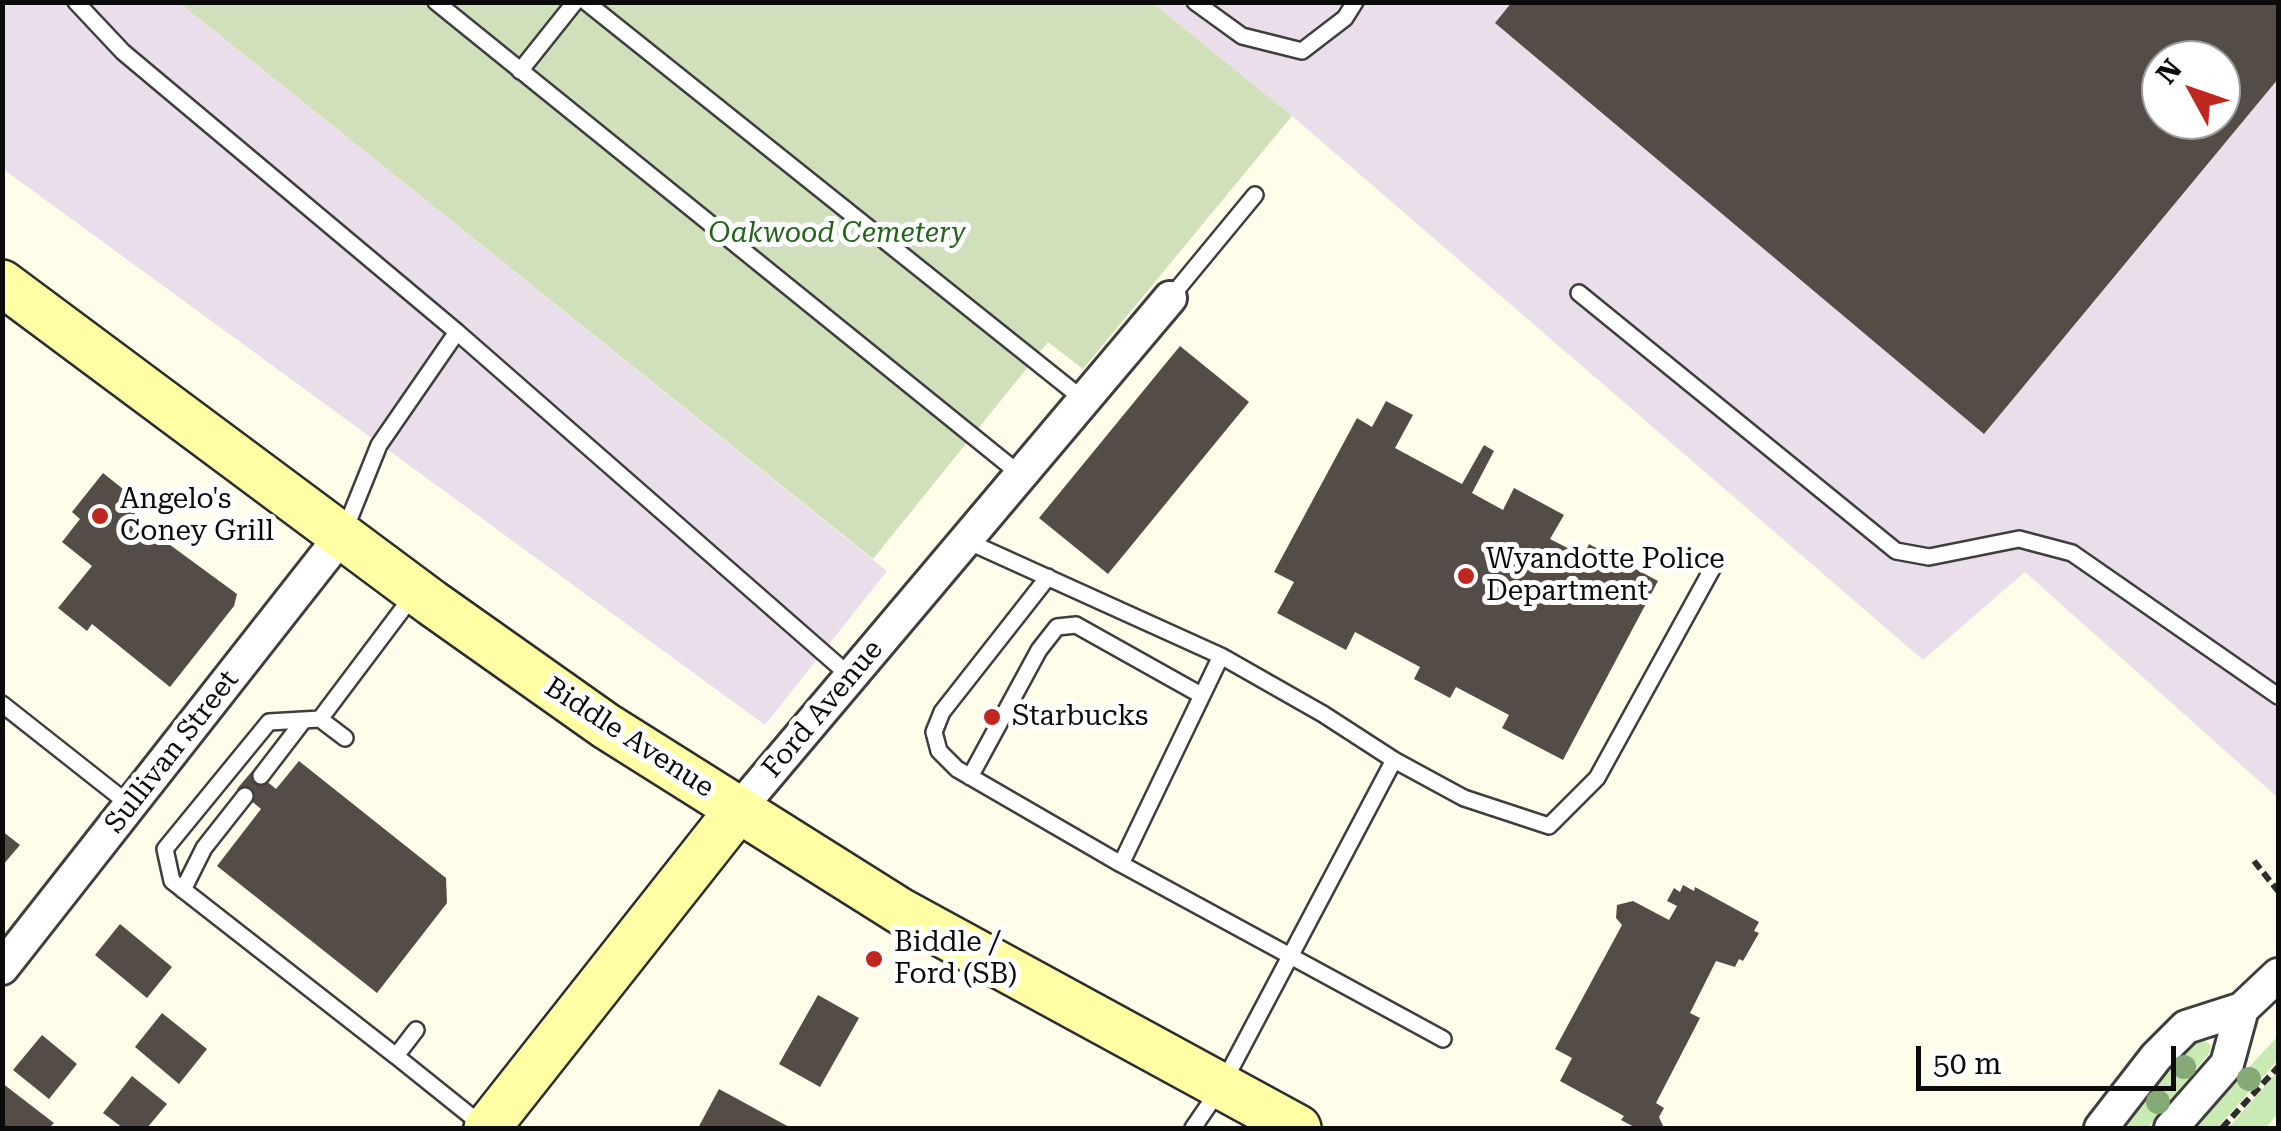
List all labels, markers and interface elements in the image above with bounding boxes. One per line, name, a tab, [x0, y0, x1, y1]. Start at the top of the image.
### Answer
north arrow	[2141, 40, 2241, 140]
text: N	[2150, 53, 2189, 91]
park label: Oakwood Cemetery	[708, 217, 966, 251]
place label: Angelo's Coney Grill	[120, 483, 274, 549]
marker: Angelo's Coney Grill	[89, 505, 111, 527]
place label: Wyandotte Police Department	[1486, 543, 1725, 609]
marker: Wyandotte Police Department	[1455, 565, 1477, 587]
street label: Ford Avenue	[756, 633, 890, 785]
street label: Sullivan Street	[98, 664, 246, 840]
street label: Biddle Avenue	[538, 671, 720, 805]
place label: Starbucks	[1012, 700, 1148, 734]
marker: Starbucks	[981, 706, 1003, 728]
place label: Biddle / Ford (SB)	[894, 926, 1017, 992]
marker: Biddle / Ford (SB)	[863, 948, 885, 970]
scale bar	[1921, 1026, 2181, 1088]
text: 50 m	[1933, 1046, 2002, 1081]

